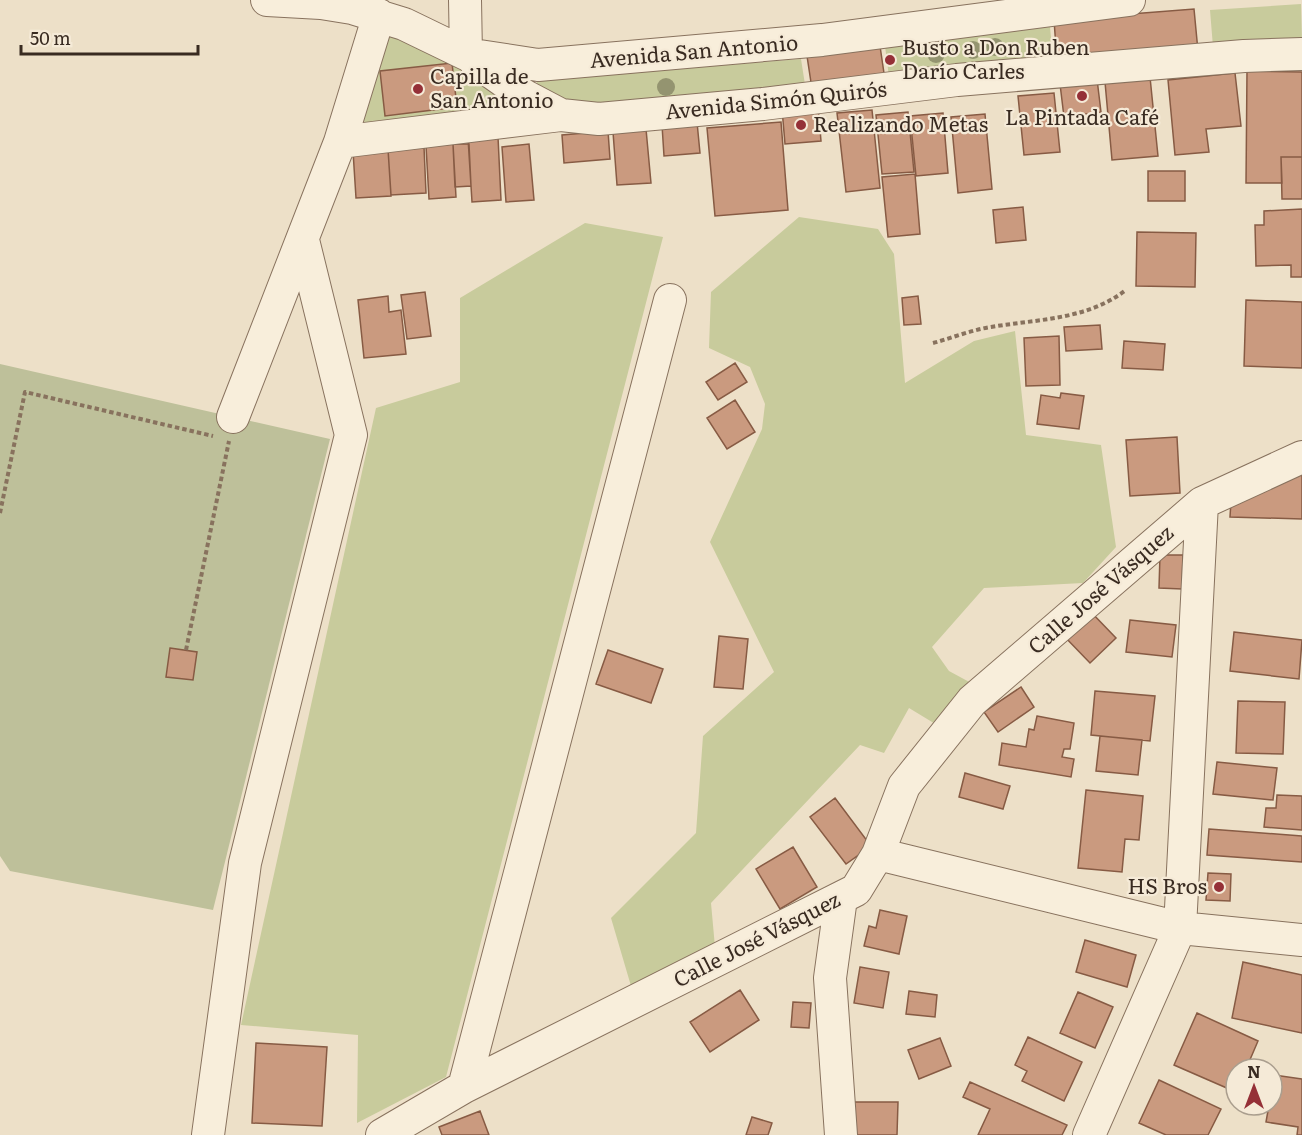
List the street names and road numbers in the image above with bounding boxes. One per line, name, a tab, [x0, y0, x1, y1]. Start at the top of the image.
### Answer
street label: Avenida San Antonio	[588, 25, 799, 74]
street label: Avenida Simón Quirós	[663, 71, 888, 126]
street label: Calle José Vásquez	[1020, 516, 1179, 660]
street label: Calle José Vásquez	[667, 882, 845, 993]

